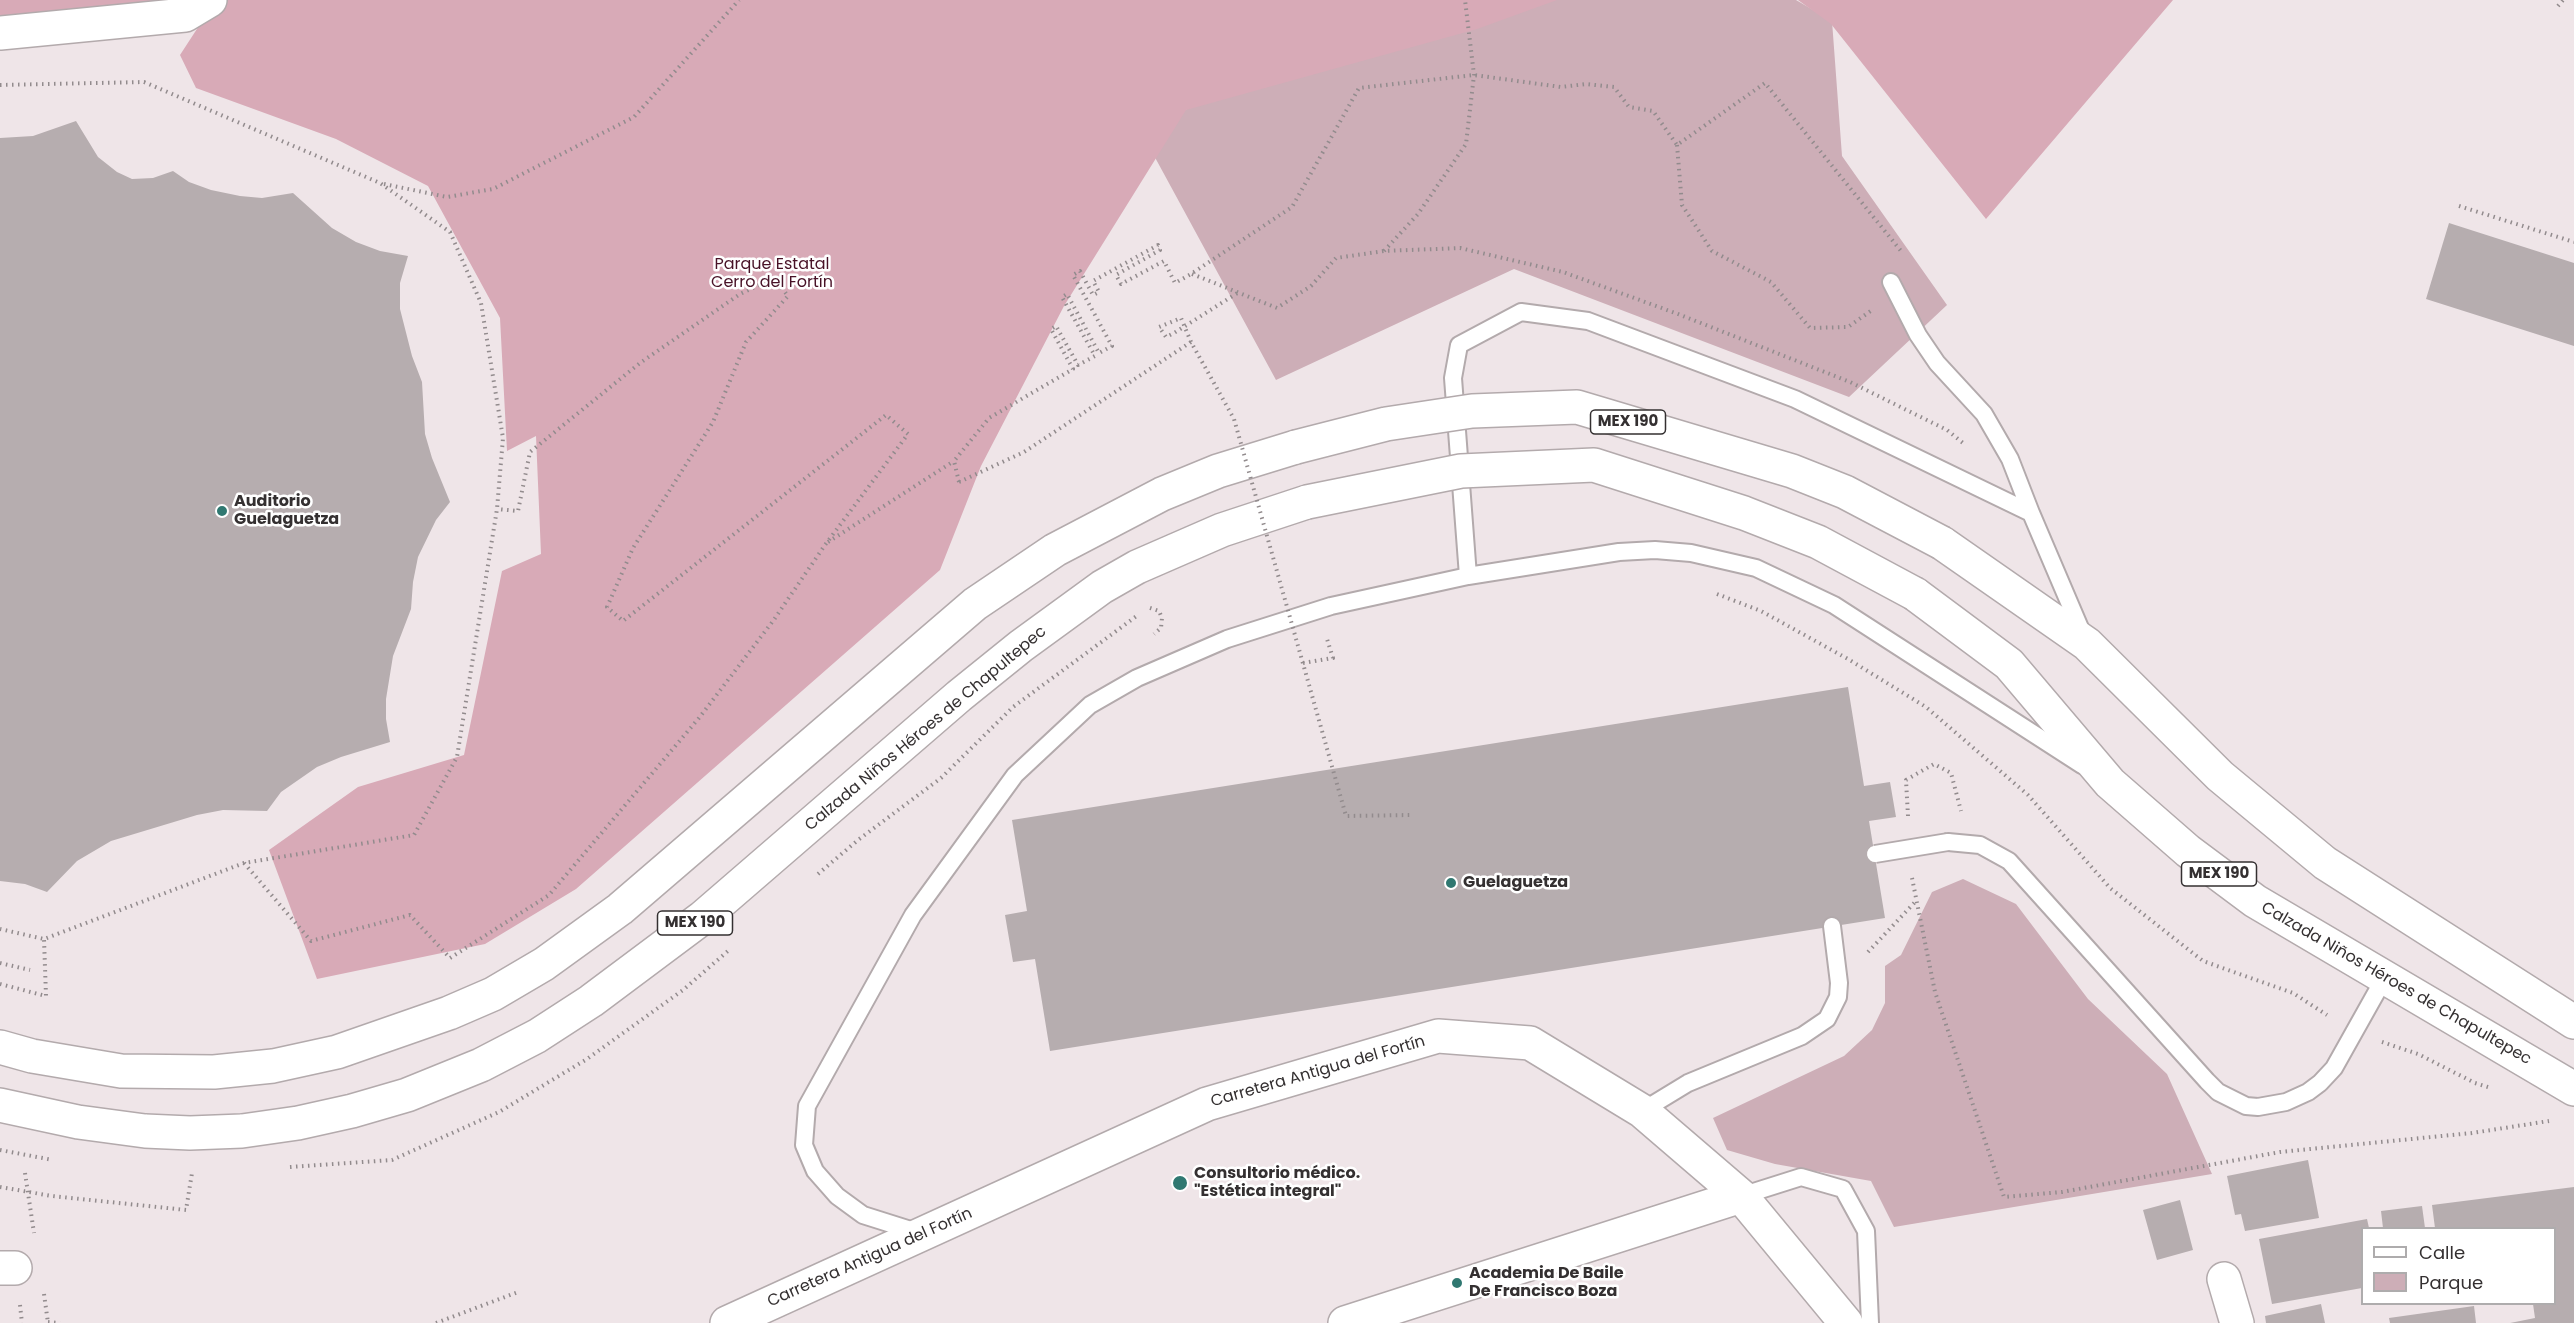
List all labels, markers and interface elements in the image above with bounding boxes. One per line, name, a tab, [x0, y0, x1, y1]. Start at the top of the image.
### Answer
park label: Parque Estatal Cerro del Fortín	[711, 255, 833, 293]
road number: MEX 190	[1590, 410, 1666, 434]
place label: Auditorio Guelaguetza	[234, 492, 339, 530]
marker: Auditorio Guelaguetza	[215, 504, 229, 518]
street label: Calzada Niños Héroes de Chapultepec	[802, 622, 1050, 836]
road number: MEX 190	[2182, 862, 2256, 886]
place label: Guelaguetza	[1463, 873, 1568, 893]
marker: Guelaguetza	[1444, 876, 1458, 890]
street label: Calzada Niños Héroes de Chapultepec	[2258, 899, 2534, 1069]
road number: MEX 190	[658, 911, 732, 935]
street label: Carretera Antigua del Fortín	[1209, 1032, 1427, 1112]
place label: Consultorio médico. "Estética integral"	[1194, 1164, 1360, 1202]
marker: Consultorio médico. "Estética integral"	[1171, 1174, 1189, 1192]
street label: Carretera Antigua del Fortín	[765, 1204, 975, 1312]
legend	[2361, 1227, 2556, 1305]
text: Calle	[2419, 1240, 2465, 1265]
place label: Academia De Baile De Francisco Boza	[1469, 1264, 1624, 1302]
text: Parque	[2419, 1270, 2483, 1295]
marker: Academia De Baile De Francisco Boza	[1450, 1276, 1464, 1290]

